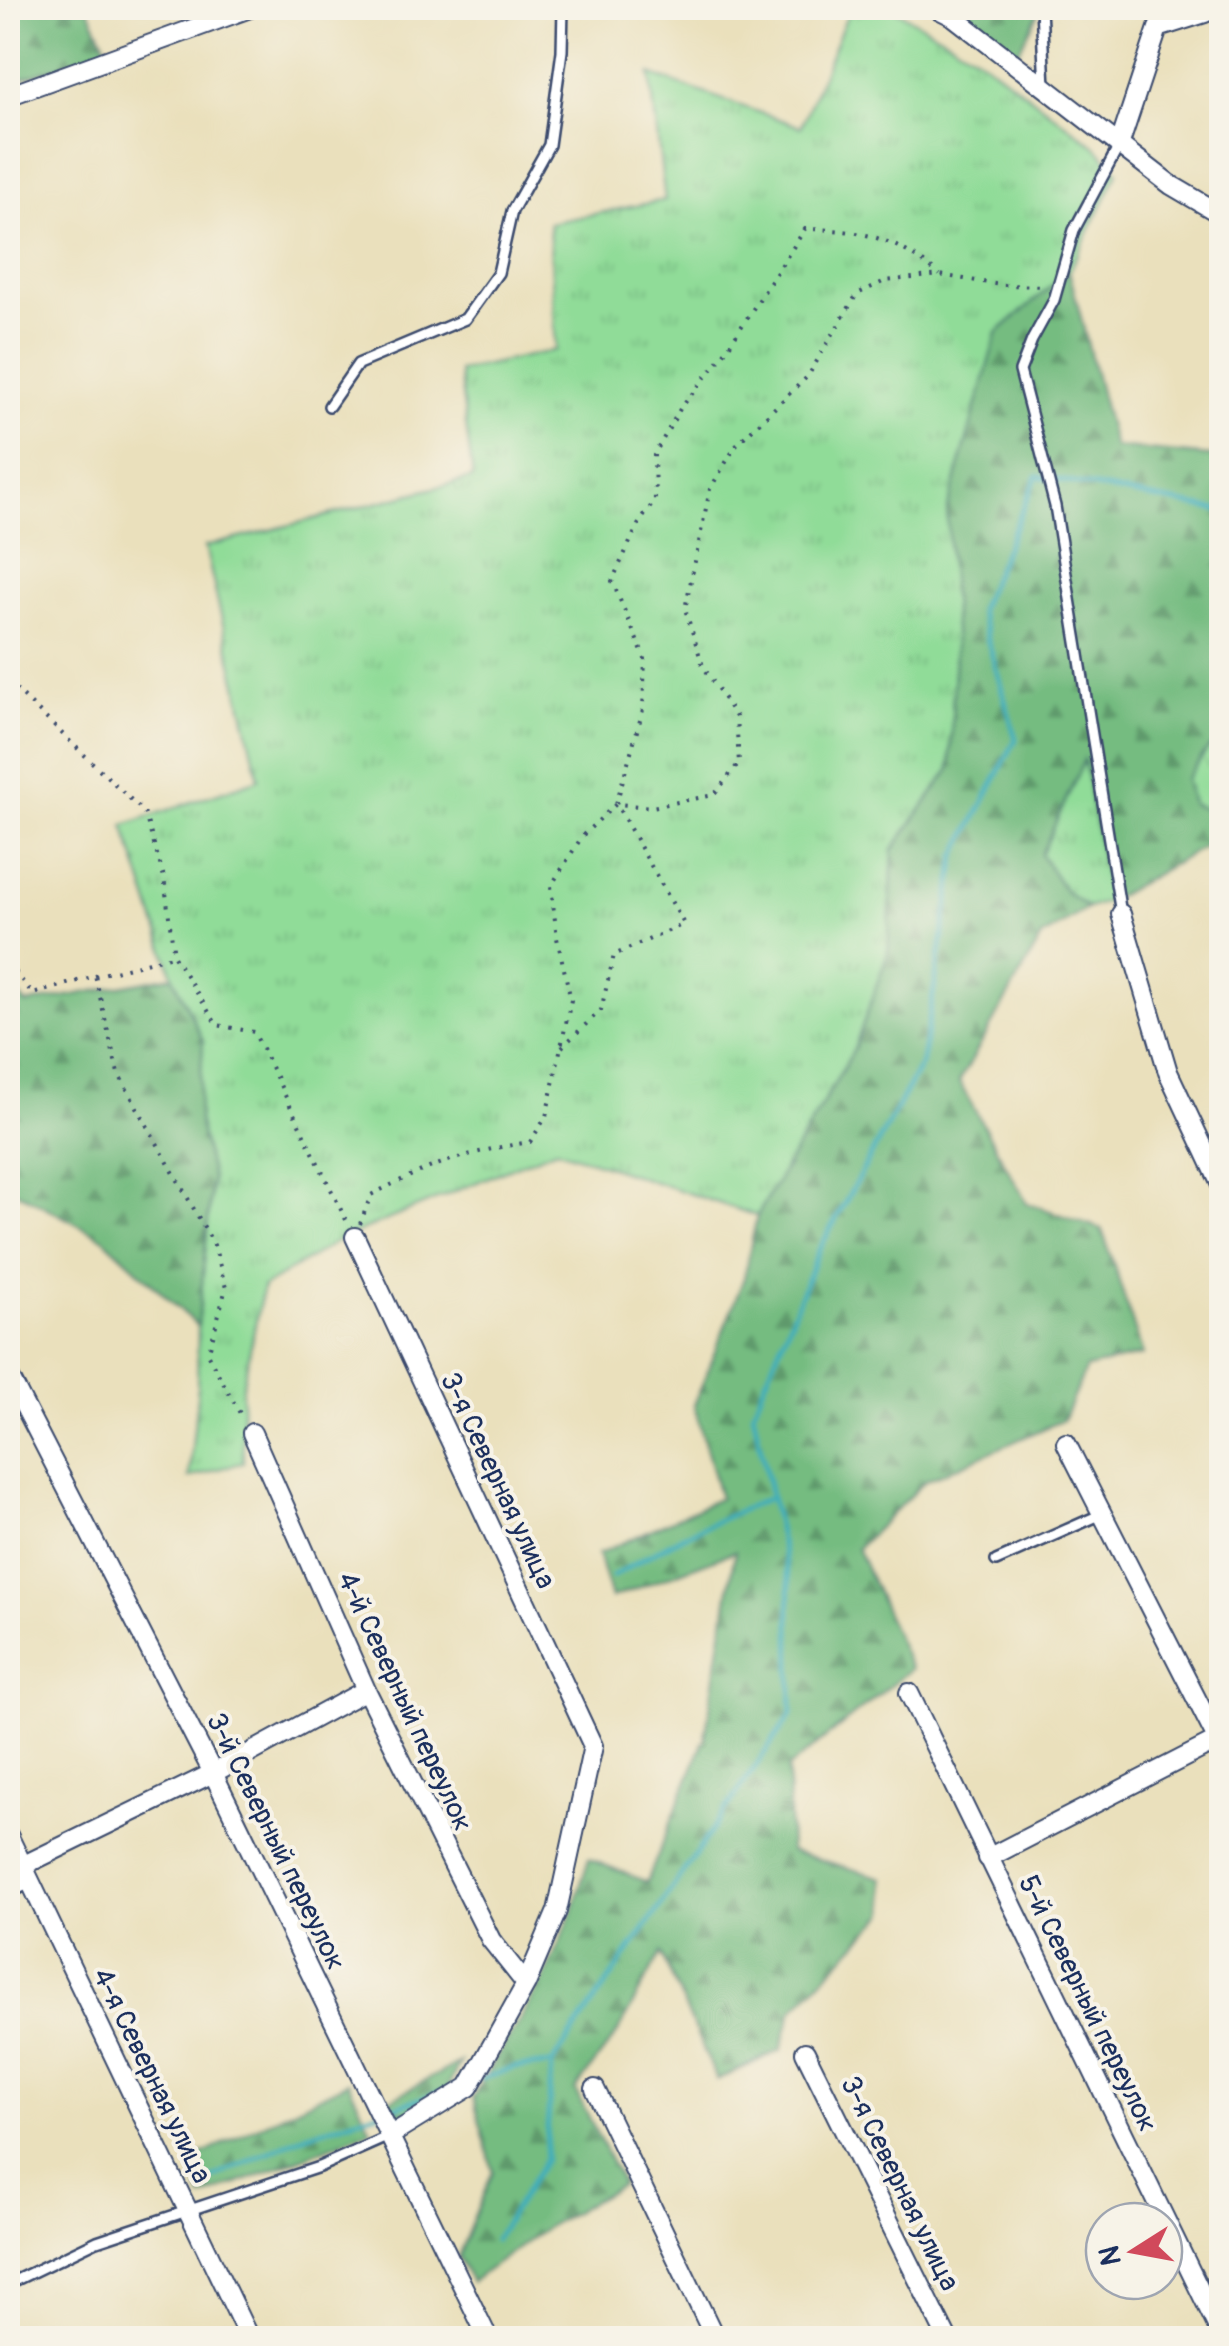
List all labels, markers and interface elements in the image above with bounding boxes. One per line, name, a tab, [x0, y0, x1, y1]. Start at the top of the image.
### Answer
street label: 3-я Северная улица	[432, 1367, 563, 1594]
street label: 4-й Северный переулок	[329, 1566, 480, 1837]
street label: 3-й Северный переулок	[198, 1707, 353, 1976]
street label: 5-й Северный переулок	[1010, 1870, 1165, 2138]
street label: 4-я Северная улица	[84, 1962, 219, 2189]
street label: 3-я Северная улица	[832, 2071, 967, 2297]
north arrow	[1084, 2201, 1184, 2301]
text: N	[1092, 2243, 1130, 2268]

